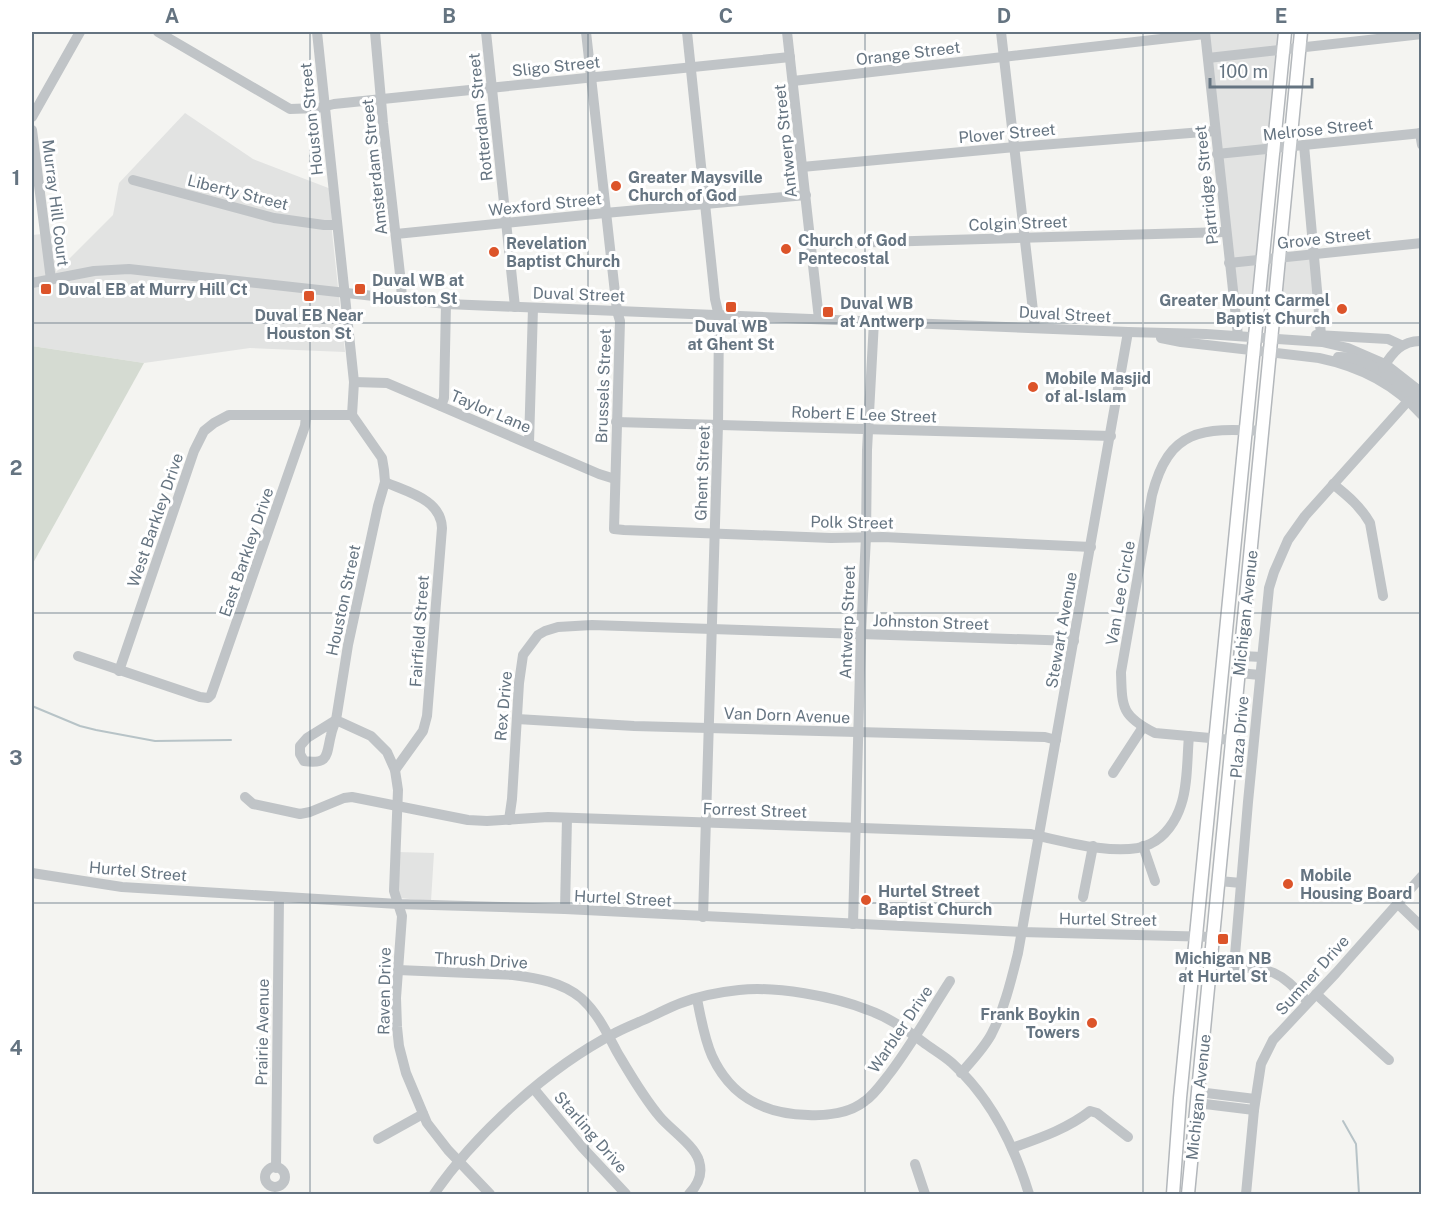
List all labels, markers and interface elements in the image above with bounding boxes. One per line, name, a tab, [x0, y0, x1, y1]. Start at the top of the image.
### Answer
text: A	[165, 4, 179, 28]
text: B	[442, 4, 456, 28]
text: C	[719, 4, 733, 28]
text: D	[997, 4, 1011, 28]
text: E	[1275, 4, 1287, 28]
street label: Orange Street	[855, 38, 961, 69]
scale bar	[1210, 51, 1312, 89]
street label: Rotterdam Street	[464, 52, 497, 182]
street label: Sligo Street	[511, 52, 601, 81]
text: 100 m	[1219, 61, 1268, 82]
street label: Houston Street	[296, 62, 327, 176]
street label: Antwerp Street	[770, 83, 801, 199]
street label: Amsterdam Street	[358, 98, 391, 236]
street label: Melrose Street	[1262, 114, 1374, 145]
street label: Plover Street	[958, 120, 1056, 147]
street label: Partridge Street	[1191, 124, 1222, 246]
street label: Murray Hill Court	[38, 138, 73, 268]
text: 1	[12, 166, 20, 190]
place label: Greater Maysville Church of God	[628, 168, 763, 205]
street label: Liberty Street	[185, 171, 290, 214]
marker: Greater Maysville Church of God	[609, 179, 623, 193]
street label: Wexford Street	[488, 189, 603, 220]
street label: Colgin Street	[968, 212, 1068, 235]
street label: Grove Street	[1276, 224, 1372, 253]
place label: Church of God Pentecostal	[798, 231, 907, 268]
place label: Revelation Baptist Church	[506, 234, 620, 271]
marker: Church of God Pentecostal	[779, 242, 793, 256]
marker: Revelation Baptist Church	[487, 245, 501, 259]
place label: Duval WB at Houston St	[372, 271, 465, 308]
place label: Duval EB at Murry Hill Ct	[58, 280, 248, 299]
marker: Duval EB at Murry Hill Ct	[39, 282, 53, 296]
marker: Duval WB at Houston St	[353, 282, 367, 296]
street label: Duval Street	[532, 283, 626, 306]
marker: Duval EB Near Houston St	[302, 289, 316, 303]
place label: Greater Mount Carmel Baptist Church	[1159, 291, 1330, 328]
place label: Duval WB at Antwerp	[840, 294, 925, 331]
marker: Duval WB at Ghent St	[724, 300, 738, 314]
marker: Greater Mount Carmel Baptist Church	[1335, 302, 1349, 316]
street label: Duval Street	[1018, 303, 1112, 326]
marker: Duval WB at Antwerp	[821, 305, 835, 319]
place label: Duval EB Near Houston St	[255, 306, 364, 343]
place label: Duval WB at Ghent St	[688, 317, 775, 354]
street label: Brussels Street	[592, 328, 615, 444]
place label: Mobile Masjid of al-Islam	[1045, 369, 1151, 406]
marker: Mobile Masjid of al-Islam	[1026, 380, 1040, 394]
street label: Taylor Lane	[448, 386, 534, 437]
street label: Robert E Lee Street	[791, 402, 937, 427]
street label: Ghent Street	[691, 425, 714, 521]
street label: West Barkley Drive	[124, 451, 187, 590]
text: 2	[10, 456, 22, 480]
street label: East Barkley Drive	[215, 485, 278, 619]
street label: Polk Street	[810, 512, 894, 533]
street label: Van Lee Circle	[1102, 539, 1139, 647]
street label: Houston Street	[322, 543, 365, 657]
street label: Michigan Avenue	[1229, 549, 1262, 677]
street label: Antwerp Street	[836, 565, 859, 679]
street label: Stewart Avenue	[1042, 571, 1081, 690]
street label: Fairfield Street	[406, 574, 433, 688]
street label: Johnston Street	[872, 611, 990, 634]
street label: Rex Drive	[491, 670, 516, 742]
street label: Plaza Drive	[1226, 695, 1253, 779]
street label: Van Dorn Avenue	[723, 704, 851, 727]
text: 3	[9, 746, 23, 770]
street label: Forrest Street	[702, 799, 808, 822]
street label: Hurtel Street	[88, 858, 188, 885]
place label: Mobile Housing Board	[1300, 866, 1412, 903]
marker: Mobile Housing Board	[1281, 877, 1295, 891]
place label: Hurtel Street Baptist Church	[878, 882, 992, 919]
street label: Hurtel Street	[573, 886, 673, 911]
marker: Hurtel Street Baptist Church	[859, 893, 873, 907]
street label: Hurtel Street	[1059, 909, 1157, 930]
marker: Michigan NB at Hurtel St	[1216, 932, 1230, 946]
street label: Sumner Drive	[1272, 932, 1353, 1019]
street label: Raven Drive	[374, 947, 395, 1035]
street label: Thrush Drive	[434, 949, 528, 972]
place label: Michigan NB at Hurtel St	[1175, 949, 1271, 986]
street label: Prairie Avenue	[252, 978, 273, 1086]
street label: Warbler Drive	[864, 982, 937, 1077]
place label: Frank Boykin Towers	[980, 1005, 1080, 1042]
marker: Frank Boykin Towers	[1085, 1016, 1099, 1030]
street label: Michigan Avenue	[1182, 1033, 1215, 1161]
text: 4	[9, 1036, 23, 1060]
street label: Starling Drive	[550, 1088, 631, 1177]

